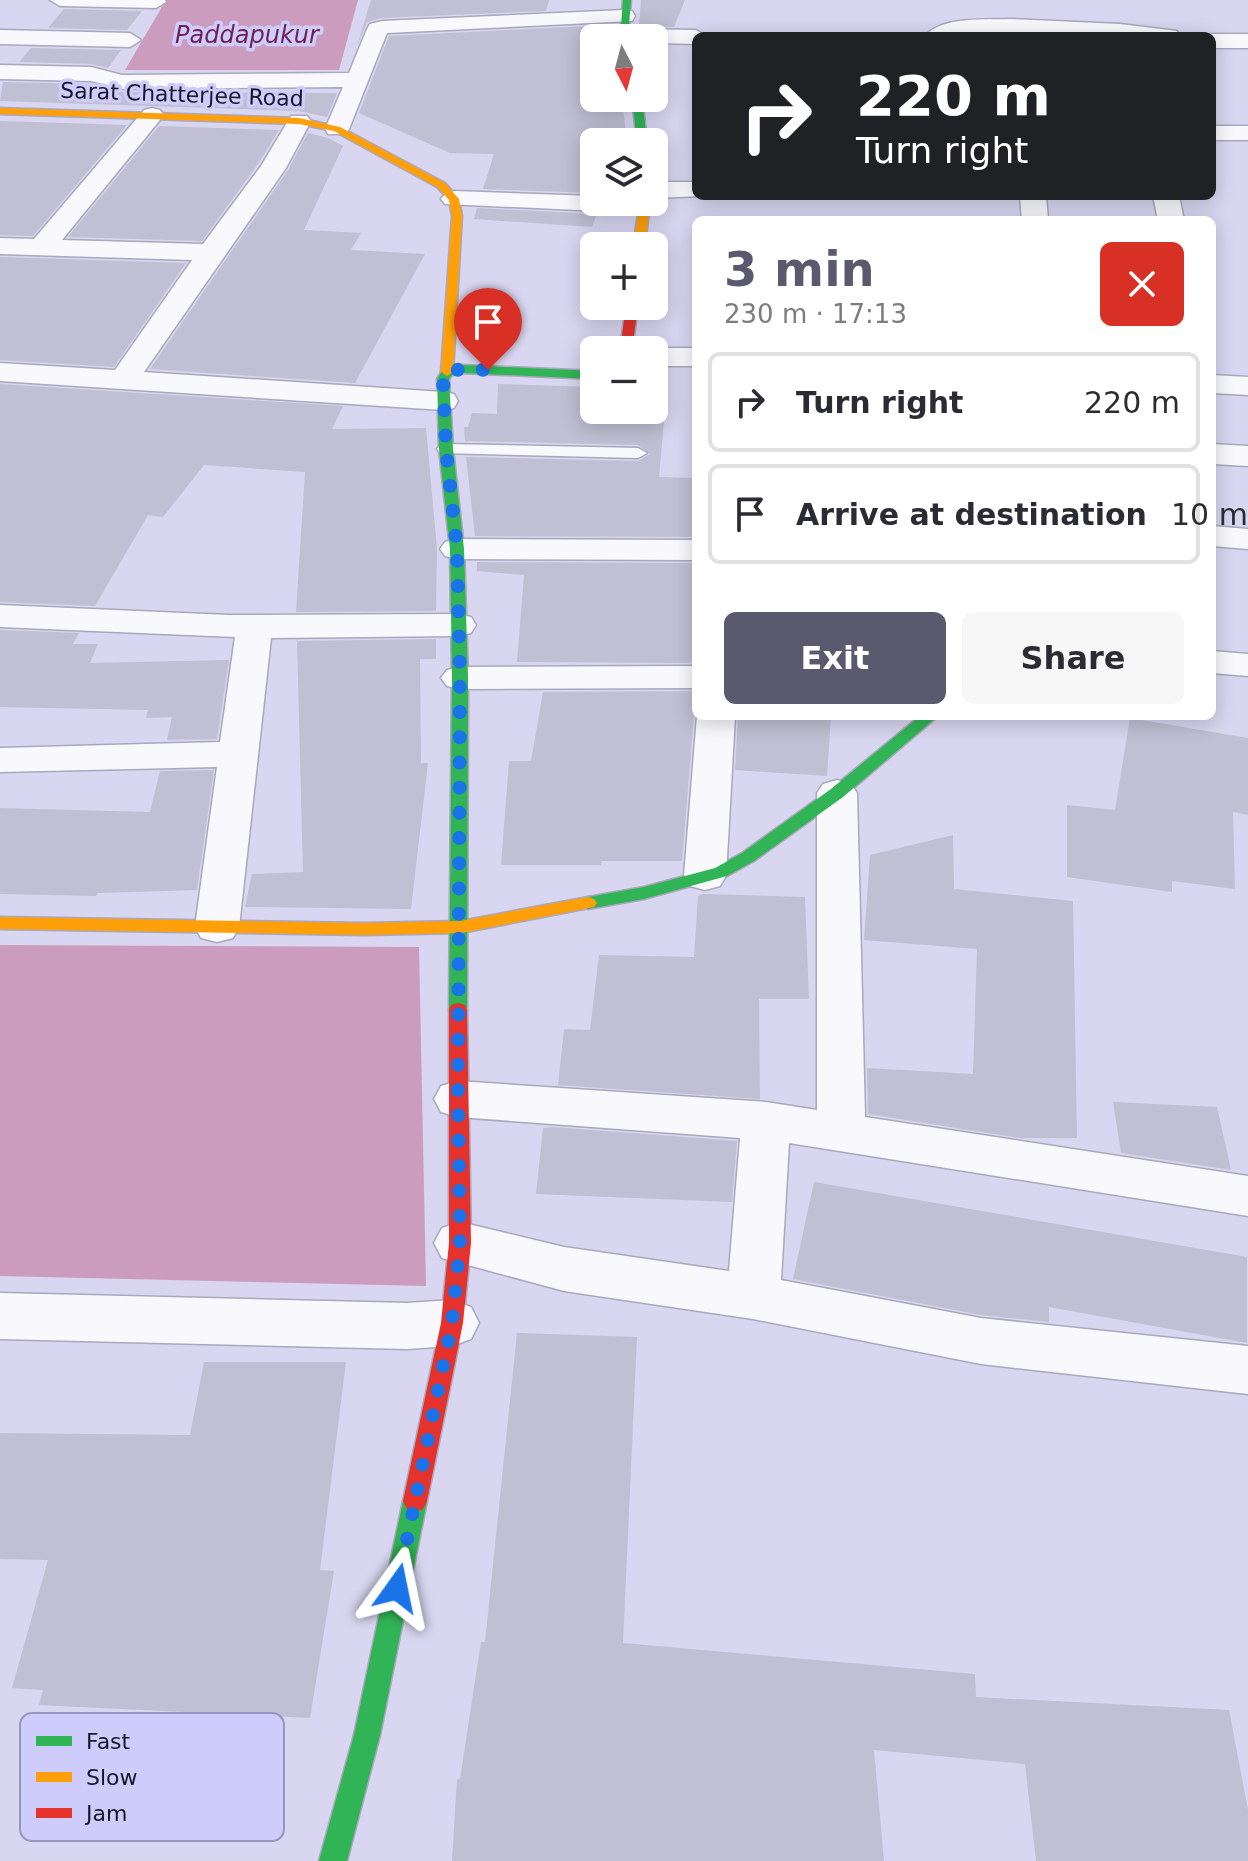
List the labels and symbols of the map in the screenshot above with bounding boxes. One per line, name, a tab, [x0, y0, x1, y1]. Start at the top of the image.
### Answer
water label: Paddapukur	[175, 21, 321, 49]
north arrow	[580, 24, 668, 112]
street label: Sarat Chatterjee Road	[60, 78, 304, 111]
pin	[454, 288, 522, 370]
position arrow	[355, 1546, 439, 1630]
legend	[20, 1713, 284, 1841]
text: Fast	[86, 1729, 131, 1754]
text: Slow	[86, 1765, 138, 1790]
text: Jam	[84, 1801, 127, 1826]

